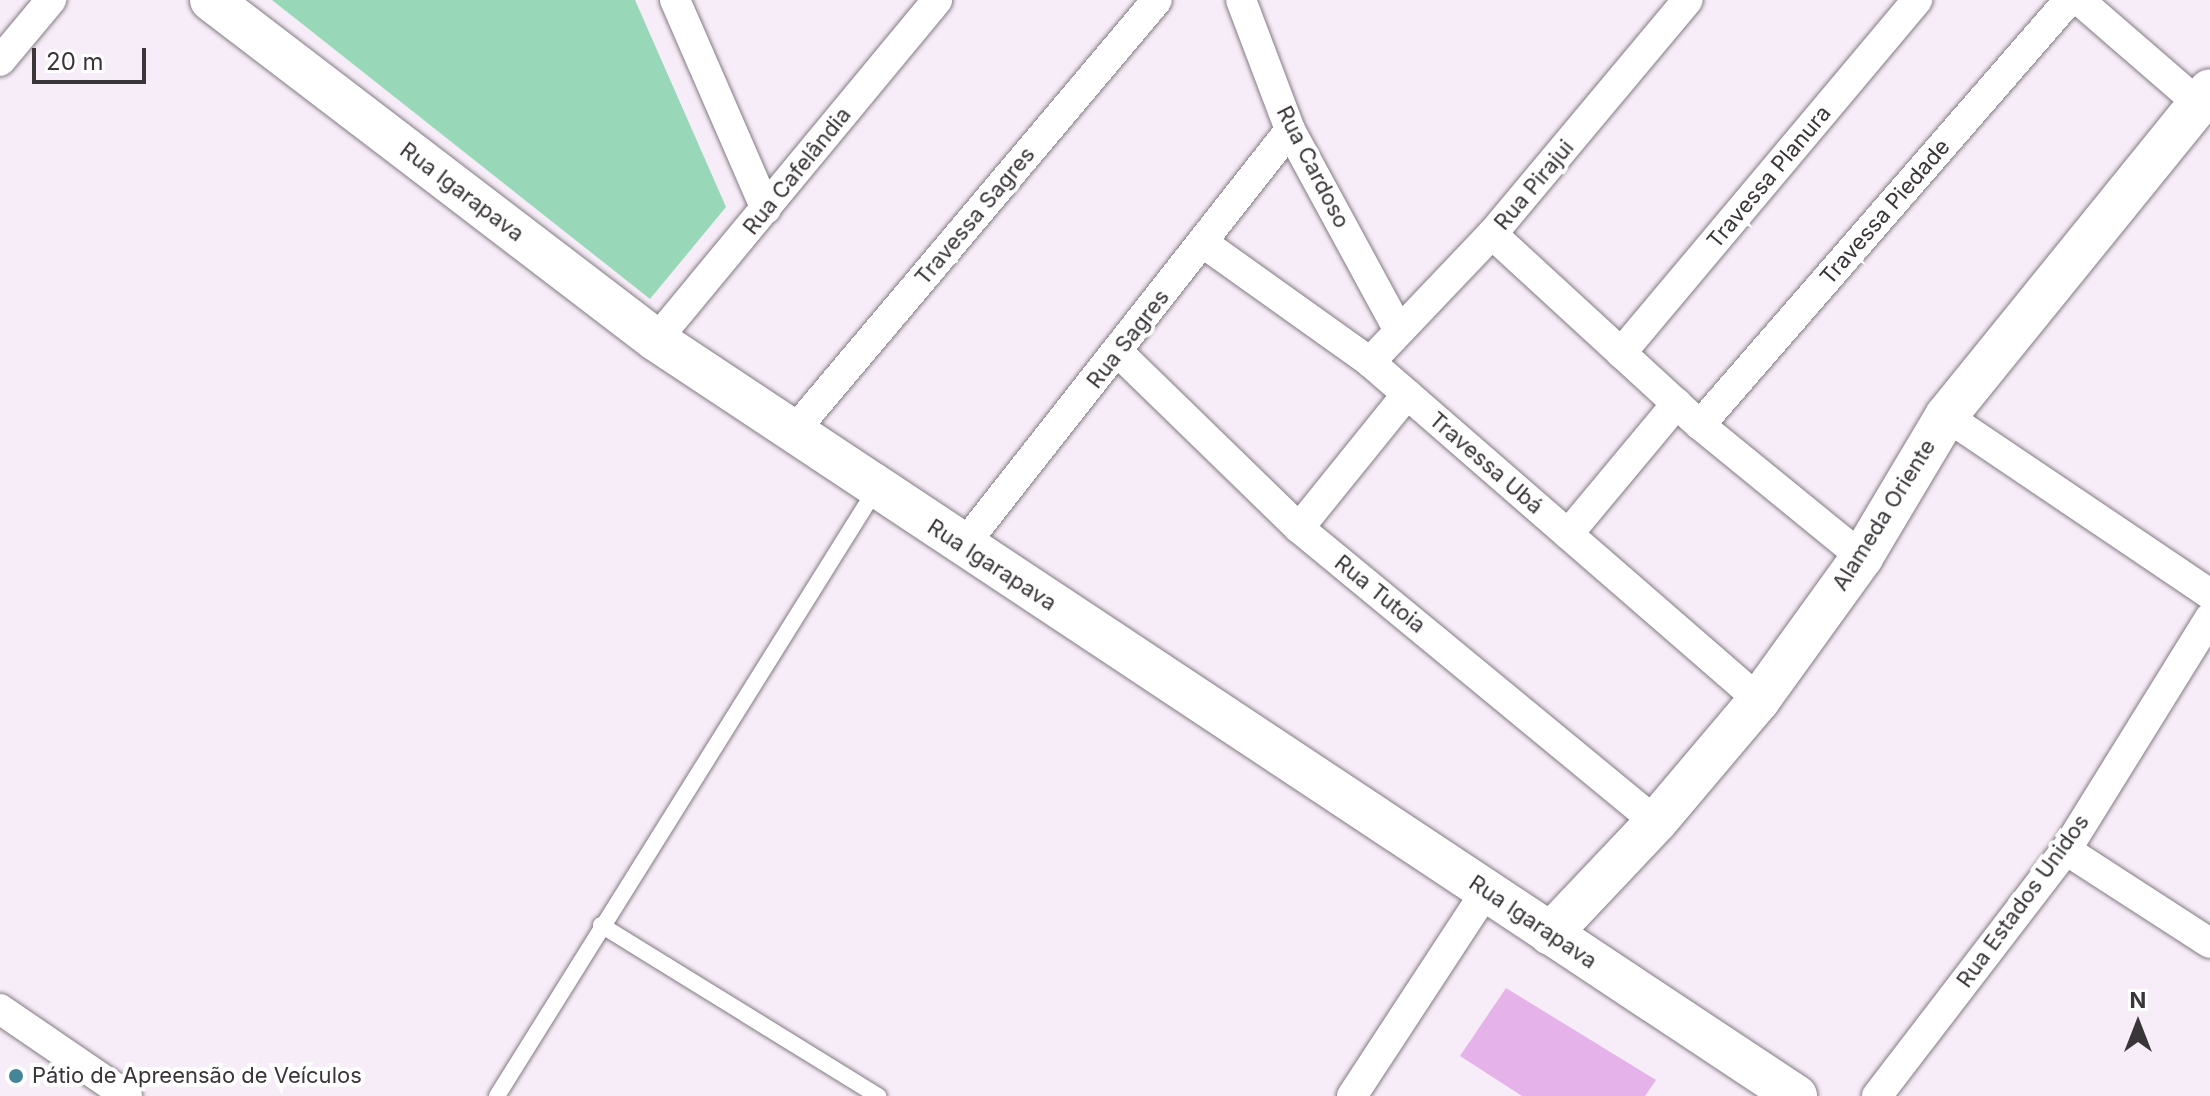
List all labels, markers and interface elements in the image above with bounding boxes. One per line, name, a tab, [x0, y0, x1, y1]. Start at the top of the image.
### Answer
scale bar	[36, 32, 150, 82]
text: 20 m	[46, 47, 104, 76]
street label: Travessa Planura	[1702, 100, 1836, 254]
street label: Rua Cafelândia	[738, 102, 856, 240]
street label: Rua Cardoso	[1271, 102, 1355, 232]
street label: Travessa Piedade	[1815, 134, 1955, 290]
street label: Rua Pirajui	[1489, 135, 1579, 235]
street label: Rua Igarapava	[395, 137, 529, 247]
street label: Travessa Sagres	[910, 142, 1040, 290]
street label: Rua Sagres	[1081, 284, 1175, 394]
street label: Travessa Ubá	[1424, 406, 1548, 520]
street label: Alameda Oriente	[1827, 434, 1941, 596]
street label: Rua Igarapava	[923, 514, 1061, 616]
street label: Rua Tutoia	[1329, 549, 1431, 639]
street label: Rua Estados Unidos	[1951, 809, 2095, 993]
street label: Rua Igarapava	[1464, 870, 1602, 974]
north arrow	[2098, 984, 2178, 1064]
text: N	[2130, 987, 2146, 1013]
place label: Pátio de Apreensão de Veículos	[32, 1063, 362, 1089]
marker: Pátio de Apreensão de Veículos	[7, 1067, 25, 1085]

